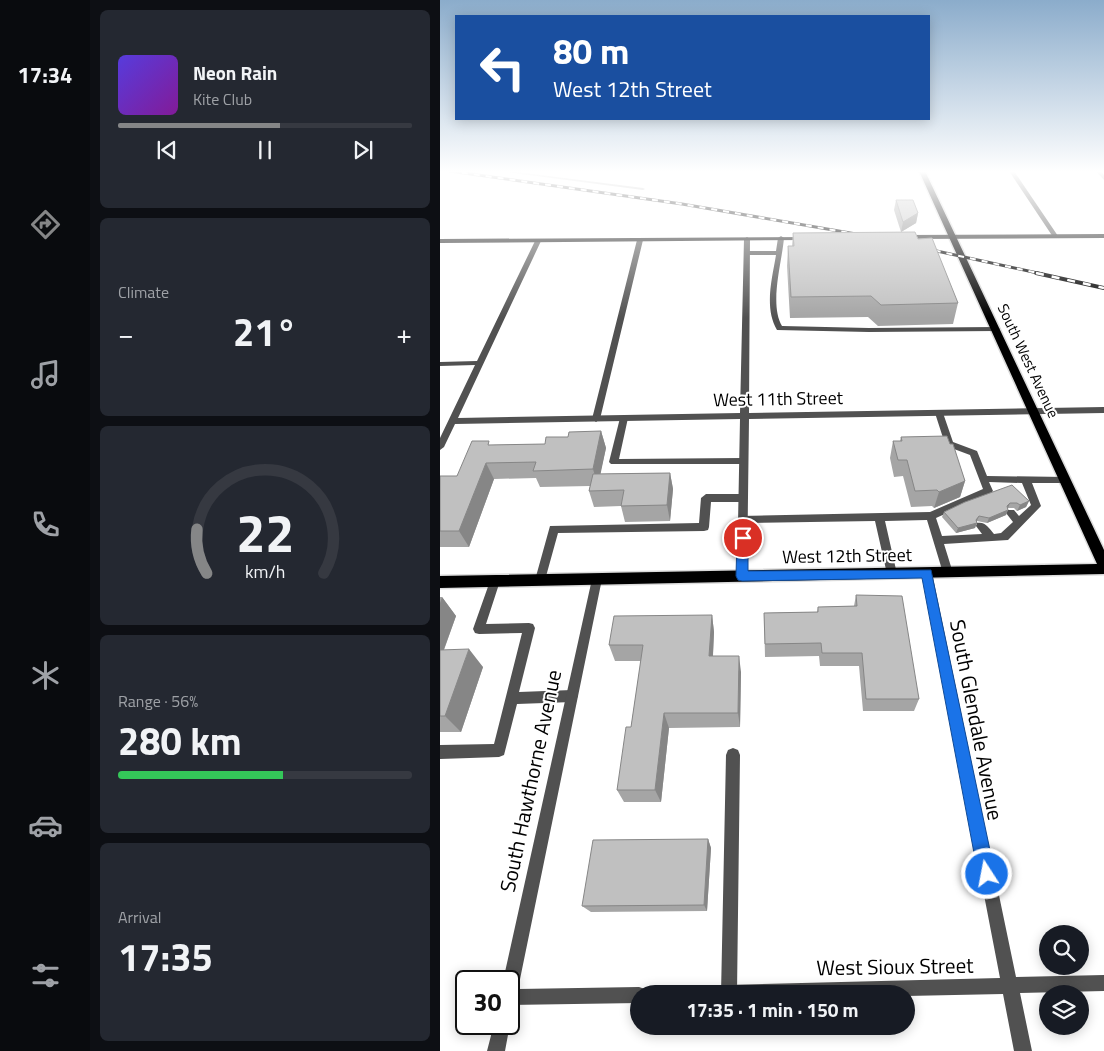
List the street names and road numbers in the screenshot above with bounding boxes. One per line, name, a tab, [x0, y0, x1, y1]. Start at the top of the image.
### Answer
street label: South West Avenue	[992, 300, 1065, 422]
street label: West 11th Street	[713, 384, 844, 413]
street label: West 12th Street	[782, 541, 913, 570]
street label: South Glendale Avenue	[942, 617, 1012, 823]
street label: South Hawthorne Avenue	[491, 667, 569, 895]
street label: West Sioux Street	[816, 949, 974, 983]

